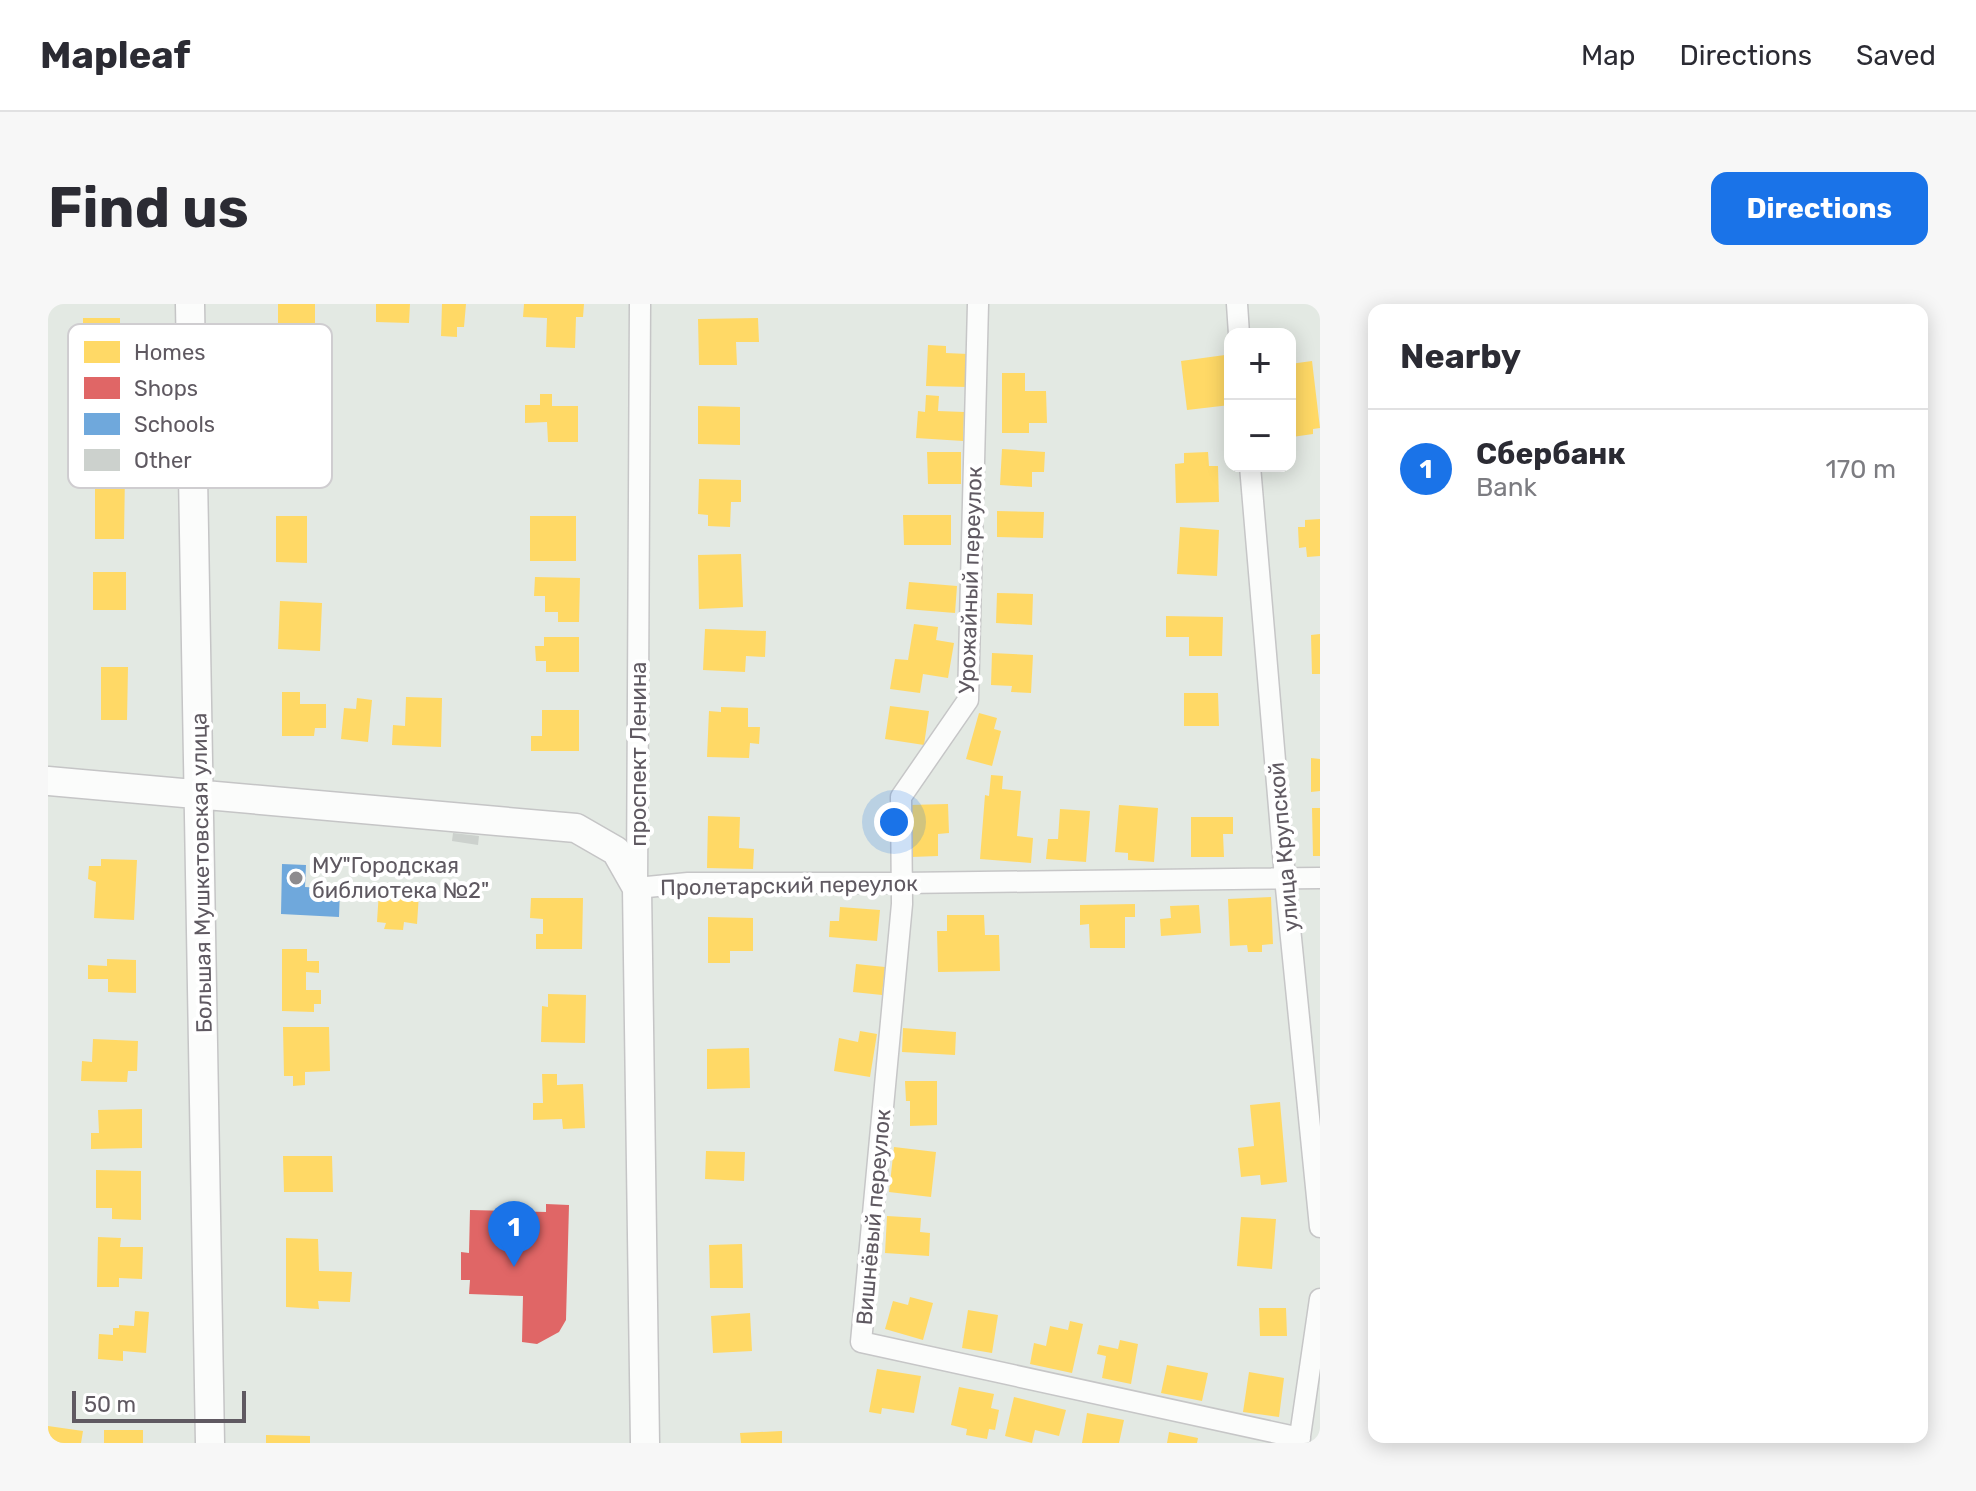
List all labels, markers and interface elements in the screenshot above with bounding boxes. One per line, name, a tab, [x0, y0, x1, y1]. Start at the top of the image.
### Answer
text: Mapleaf	[40, 32, 190, 78]
text: Map	[1581, 39, 1635, 72]
text: Directions	[1679, 39, 1812, 72]
text: Saved	[1856, 39, 1936, 72]
button: Directions	[1711, 172, 1928, 245]
text: Find us	[48, 175, 249, 241]
legend	[68, 324, 332, 488]
map controls	[1224, 328, 1296, 472]
button: +	[1224, 328, 1296, 400]
text: Nearby	[1400, 336, 1521, 377]
text: Homes	[134, 339, 205, 366]
text: Shops	[134, 375, 198, 402]
button: −	[1224, 400, 1296, 472]
text: Schools	[134, 411, 215, 438]
text: Сбербанк	[1476, 436, 1626, 472]
text: Other	[134, 447, 192, 474]
text: 1	[1420, 454, 1432, 485]
text: 170 m	[1826, 454, 1896, 485]
street label: Урожайный переулок	[953, 466, 988, 694]
text: Bank	[1476, 472, 1537, 503]
street label: проспект Ленина	[625, 662, 652, 846]
street label: Большая Мушкетовская улица	[185, 713, 218, 1033]
street label: улица Крупской	[1263, 761, 1304, 933]
your location	[874, 802, 914, 842]
place label: МУ"Городская библиотека №2"	[312, 852, 489, 904]
marker: МУ"Городская библиотека №2"	[287, 869, 305, 887]
street label: Пролетарский переулок	[660, 870, 918, 901]
street label: Вишнёвый переулок	[851, 1108, 896, 1326]
pin: 1	[488, 1201, 540, 1267]
scale bar	[72, 1387, 246, 1423]
text: 50 m	[84, 1391, 136, 1418]

